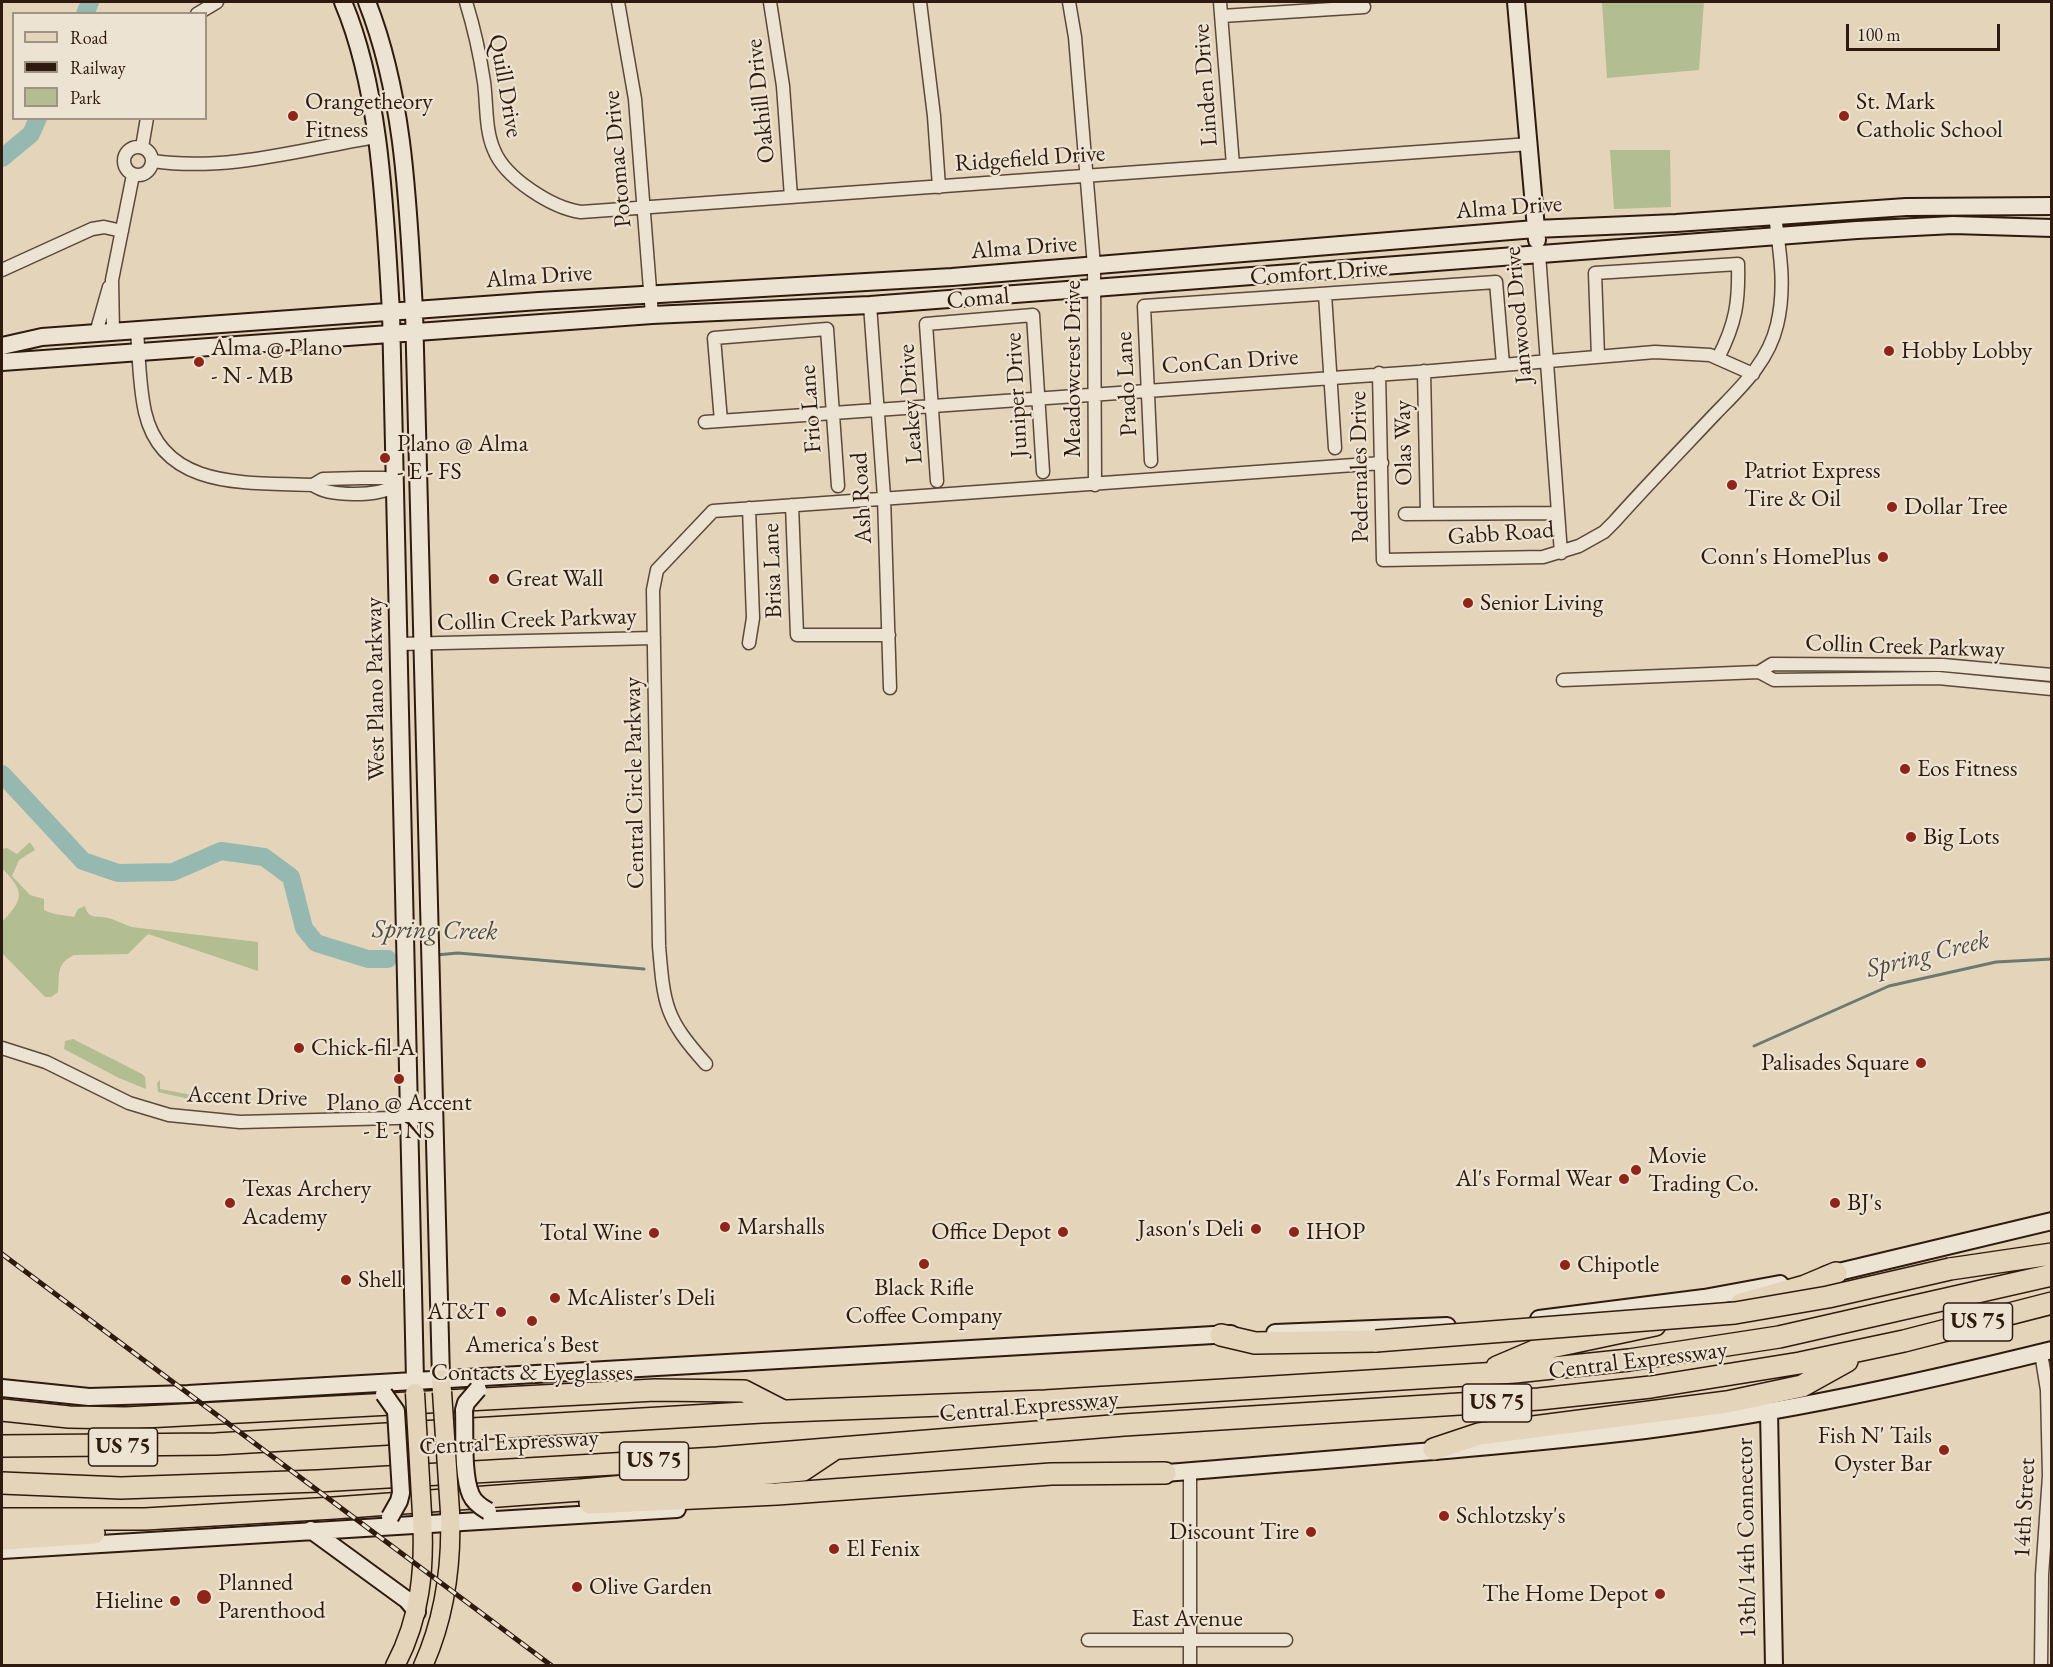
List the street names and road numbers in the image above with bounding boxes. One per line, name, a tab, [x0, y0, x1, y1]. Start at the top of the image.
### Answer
street label: Linden Drive	[1187, 23, 1225, 147]
street label: Quill Drive	[482, 32, 528, 140]
street label: Oakhill Drive	[740, 37, 782, 165]
street label: Potomac Drive	[598, 89, 638, 229]
street label: Ridgefield Drive	[954, 139, 1106, 179]
street label: Alma Drive	[1455, 190, 1563, 226]
street label: Alma Drive	[970, 230, 1078, 266]
street label: Janwood Drive	[1499, 245, 1539, 385]
street label: Comfort Drive	[1249, 254, 1389, 292]
street label: Alma Drive	[485, 259, 593, 295]
street label: Meadowcrest Drive	[1059, 280, 1087, 458]
street label: Comal	[945, 282, 1011, 316]
street label: Prado Lane	[1110, 331, 1144, 437]
street label: Juniper Drive	[999, 332, 1035, 458]
street label: Leakey Drive	[892, 343, 930, 465]
street label: ConCan Drive	[1161, 343, 1299, 381]
street label: Frio Lane	[794, 364, 828, 454]
street label: Pedernales Drive	[1344, 391, 1376, 543]
street label: Olas Way	[1389, 400, 1419, 486]
street label: Ash Road	[845, 451, 879, 545]
street label: Gabb Road	[1447, 516, 1555, 552]
street label: Brisa Lane	[757, 523, 789, 619]
street label: West Plano Parkway	[360, 597, 392, 781]
street label: Collin Creek Parkway	[437, 602, 637, 638]
street label: Collin Creek Parkway	[1805, 629, 2005, 665]
street label: Central Circle Parkway	[619, 677, 651, 889]
street label: Accent Drive	[186, 1081, 308, 1113]
road number: US 75	[1944, 1303, 2012, 1341]
street label: Central Expressway	[1547, 1336, 1729, 1386]
road number: US 75	[1462, 1384, 1532, 1422]
street label: Central Expressway	[938, 1385, 1120, 1429]
street label: Central Expressway	[418, 1424, 600, 1462]
road number: US 75	[88, 1428, 158, 1466]
street label: 13th/14th Connector	[1731, 1437, 1763, 1639]
road number: US 75	[620, 1442, 688, 1480]
street label: 14th Street	[2008, 1457, 2042, 1559]
street label: East Avenue	[1131, 1605, 1243, 1633]

